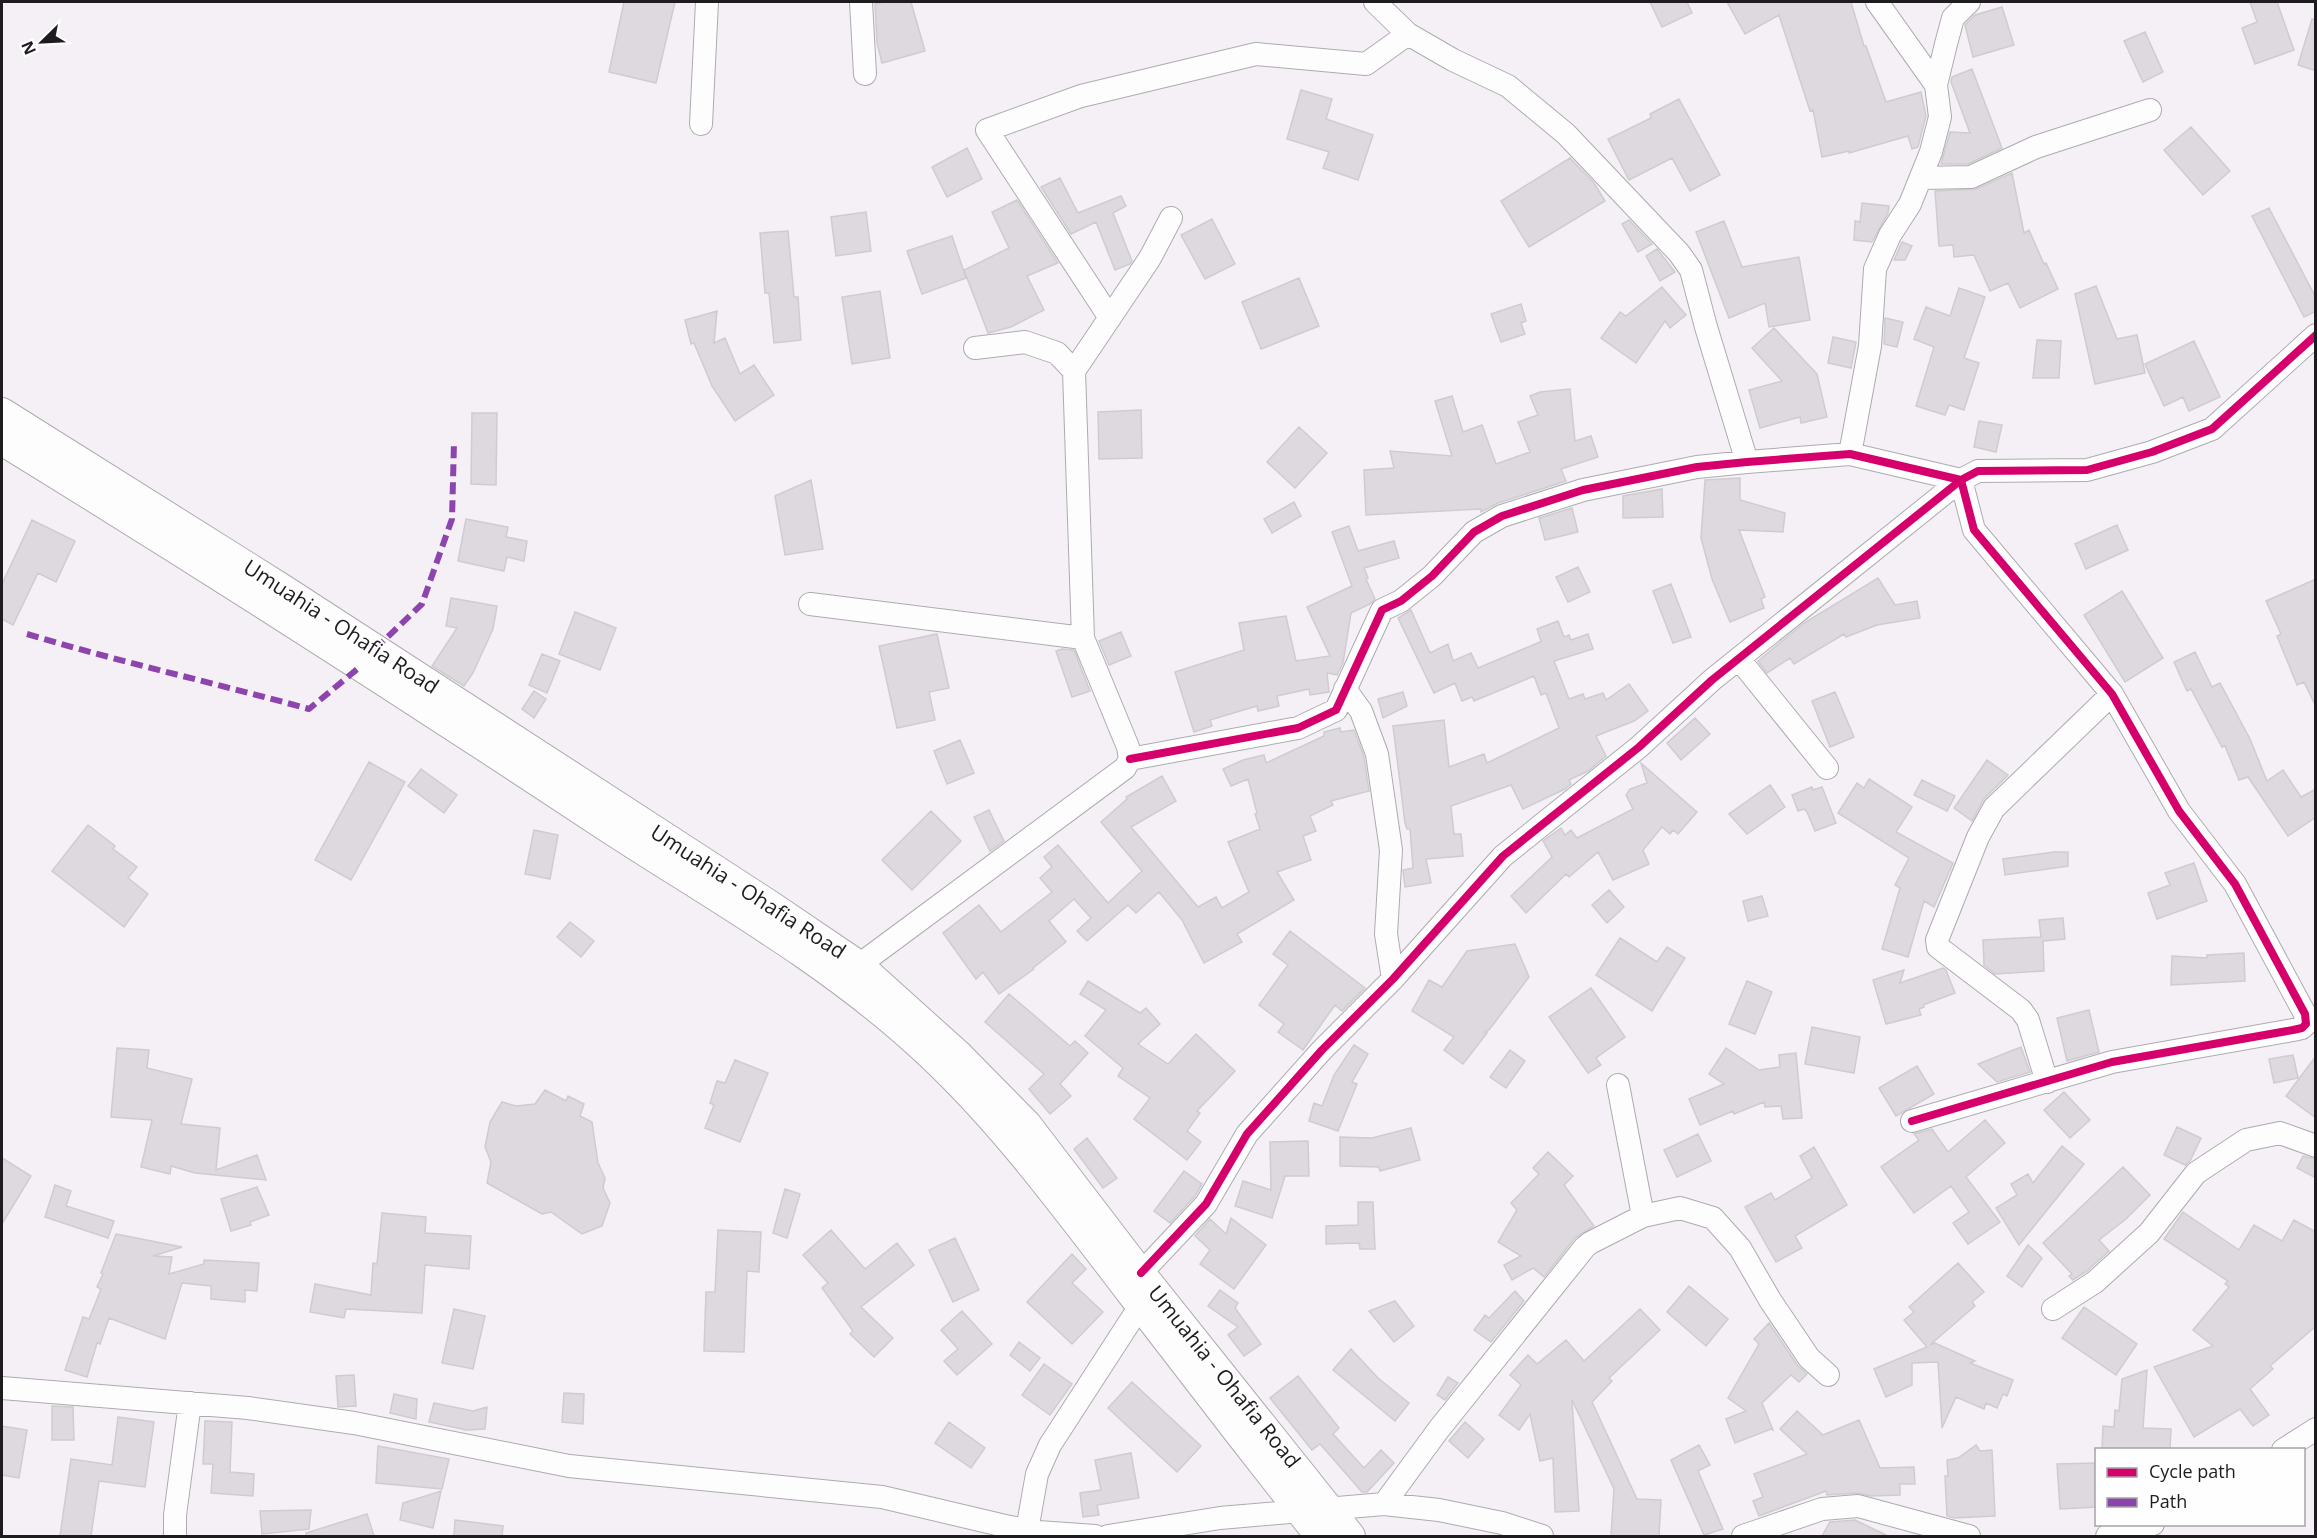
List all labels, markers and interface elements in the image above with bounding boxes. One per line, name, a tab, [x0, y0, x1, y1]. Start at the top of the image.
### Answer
north arrow	[12, 12, 72, 72]
text: N	[16, 38, 41, 59]
street label: Umuahia - Ohafia Road	[239, 553, 444, 700]
street label: Umuahia - Ohafia Road	[646, 818, 851, 965]
street label: Umuahia - Ohafia Road	[1142, 1279, 1307, 1474]
legend	[2095, 1448, 2305, 1526]
text: Cycle path	[2149, 1459, 2236, 1483]
text: Path	[2149, 1489, 2187, 1513]

